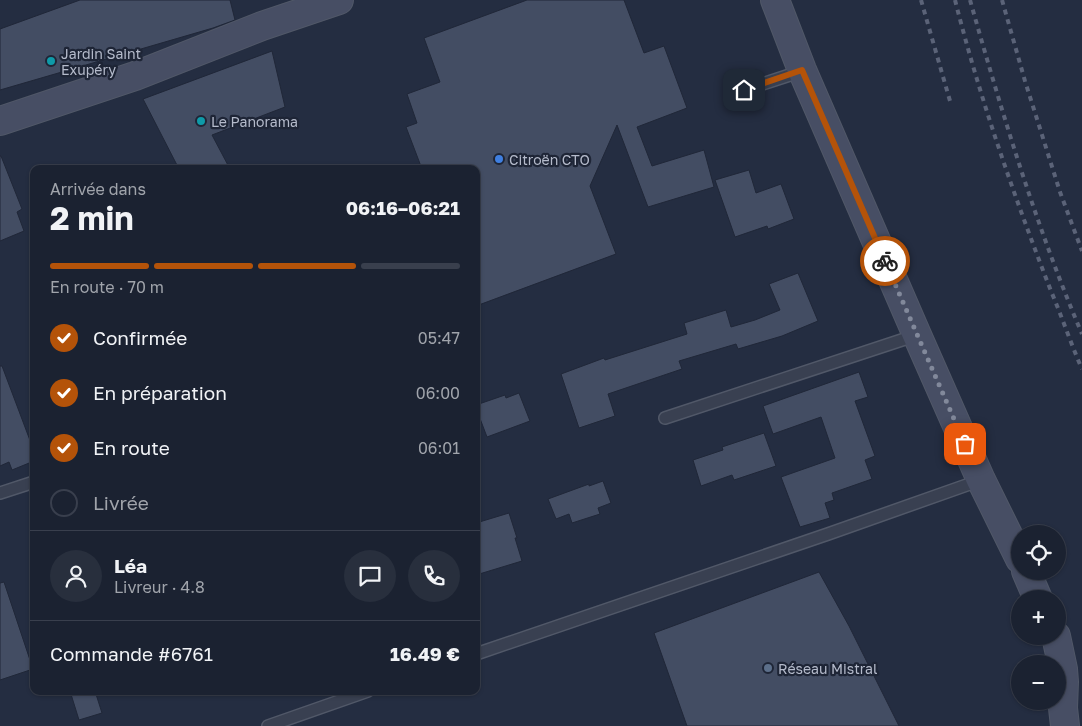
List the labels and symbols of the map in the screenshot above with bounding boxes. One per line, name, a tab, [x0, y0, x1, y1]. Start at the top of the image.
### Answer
place label: Jardin Saint Exupéry	[61, 45, 141, 78]
marker: Jardin Saint Exupéry	[45, 55, 57, 67]
pin	[723, 69, 765, 111]
place label: Le Panorama	[211, 113, 298, 130]
marker: Le Panorama	[195, 115, 207, 127]
place label: Citroën CTO	[509, 151, 590, 168]
marker: Citroën CTO	[493, 153, 505, 165]
courier	[860, 236, 910, 286]
pin	[944, 423, 986, 465]
place label: Réseau Mistral	[778, 660, 877, 677]
marker: Réseau Mistral	[762, 662, 774, 674]

